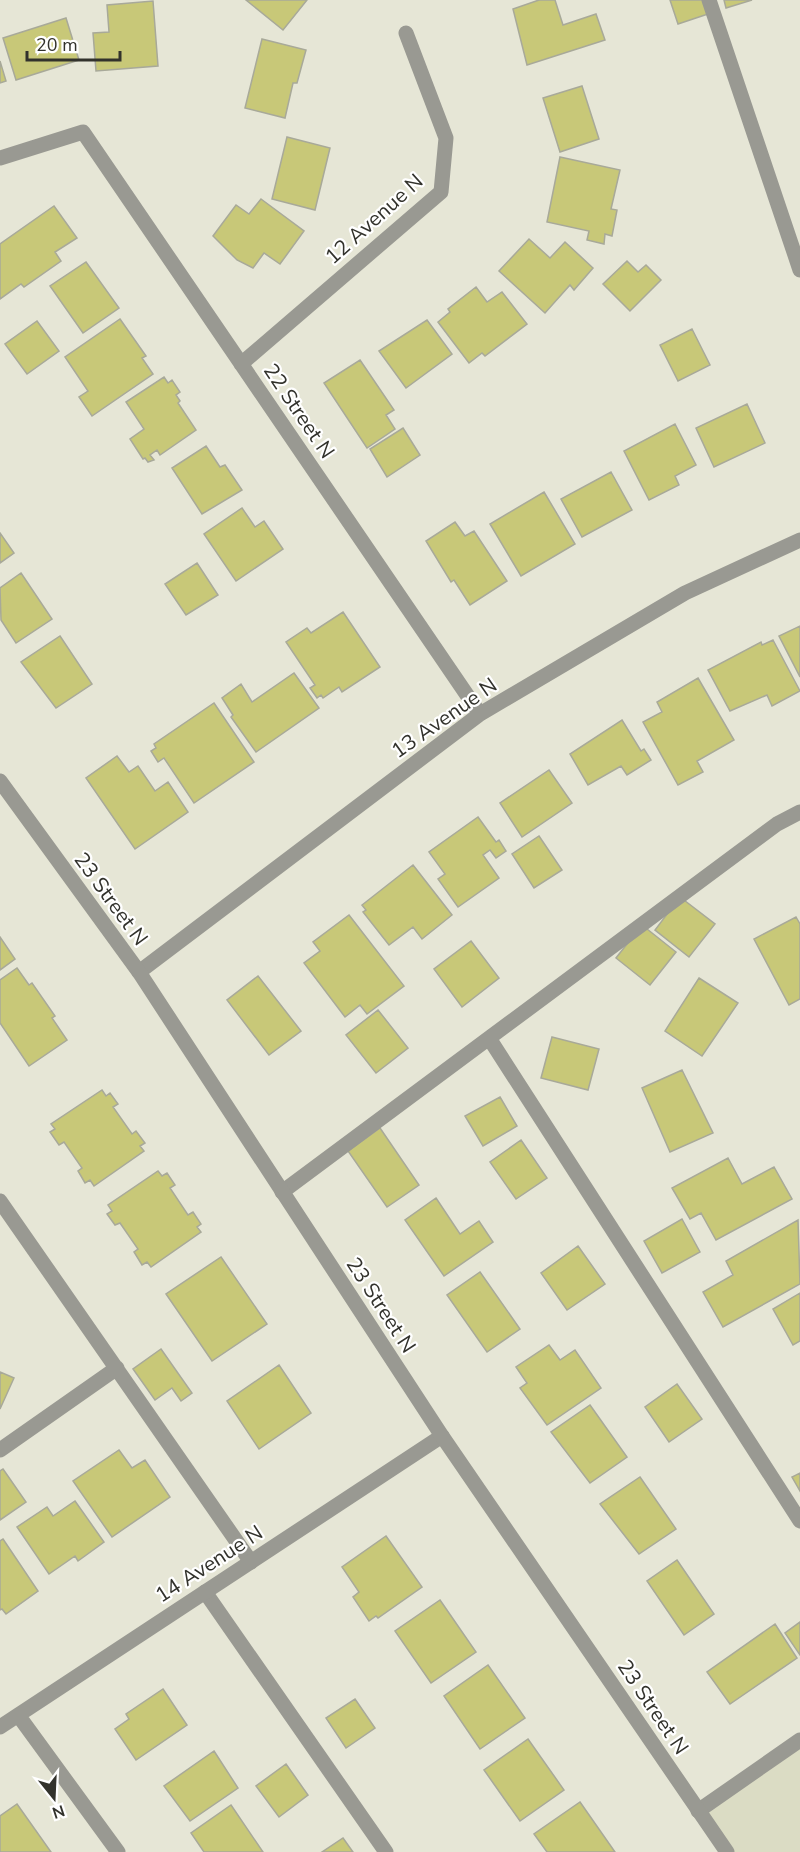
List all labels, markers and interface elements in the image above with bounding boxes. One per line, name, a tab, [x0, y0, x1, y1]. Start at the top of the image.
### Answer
scale bar	[27, 24, 120, 62]
text: 20 m	[36, 33, 78, 57]
street label: 12 Avenue N	[319, 167, 429, 271]
street label: 22 Street N	[257, 358, 341, 464]
street label: 13 Avenue N	[386, 671, 502, 765]
street label: 23 Street N	[68, 847, 154, 951]
street label: 23 Street N	[340, 1252, 422, 1358]
street label: 14 Avenue N	[150, 1519, 268, 1609]
street label: 23 Street N	[611, 1654, 695, 1760]
north arrow	[24, 1768, 84, 1828]
text: N	[49, 1799, 67, 1824]

